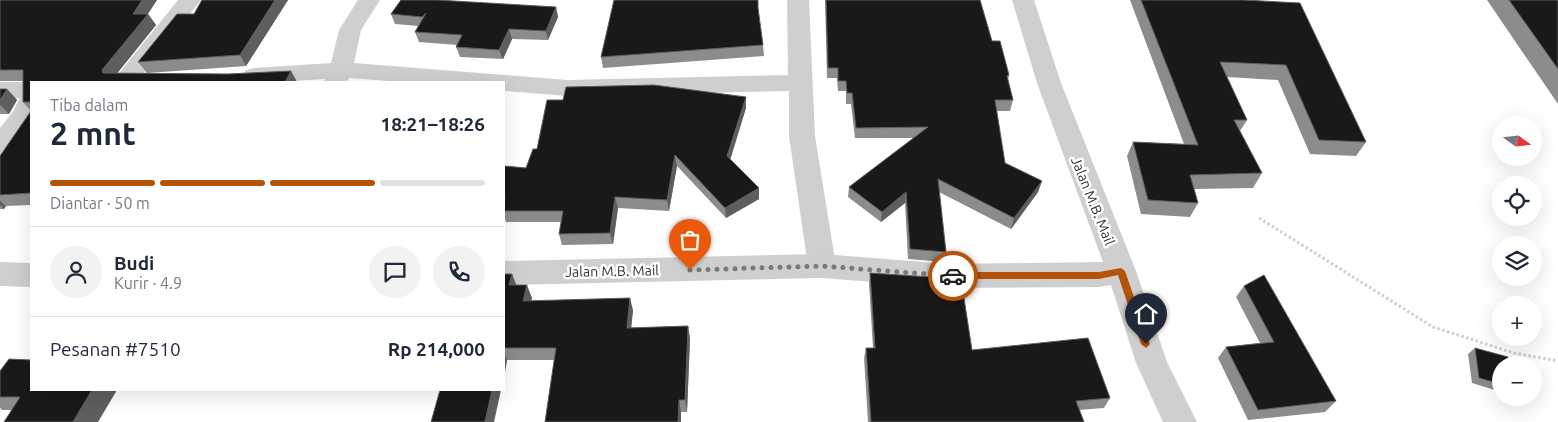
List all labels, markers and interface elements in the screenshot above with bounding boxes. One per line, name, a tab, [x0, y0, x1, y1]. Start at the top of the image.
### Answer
text: Tiba dalam	[50, 96, 128, 114]
text: 18:21–18:26	[380, 113, 485, 135]
text: 2 mnt	[50, 115, 136, 151]
north arrow	[1492, 116, 1542, 166]
map controls	[1492, 116, 1542, 406]
street label: Jalan M.B. Mail	[1068, 155, 1118, 248]
button: locate	[1492, 176, 1542, 226]
text: Diantar · 50 m	[50, 194, 150, 212]
pin	[669, 219, 711, 270]
icon: bag	[676, 226, 704, 254]
button: layers	[1492, 236, 1542, 286]
button: person	[50, 246, 102, 298]
button: chat	[369, 246, 421, 298]
button: phone	[433, 246, 485, 298]
courier	[928, 251, 978, 301]
text: Budi	[114, 252, 154, 274]
street label: Jalan M.B. Mail	[565, 262, 659, 280]
icon: car	[939, 262, 967, 290]
text: Kurir · 4.9	[114, 274, 182, 292]
pin	[1125, 293, 1167, 344]
button: +	[1492, 296, 1542, 346]
icon: home	[1132, 300, 1160, 328]
text: Pesanan #7510	[50, 338, 181, 360]
text: Rp 214,000	[388, 338, 485, 360]
button: −	[1492, 356, 1542, 406]

